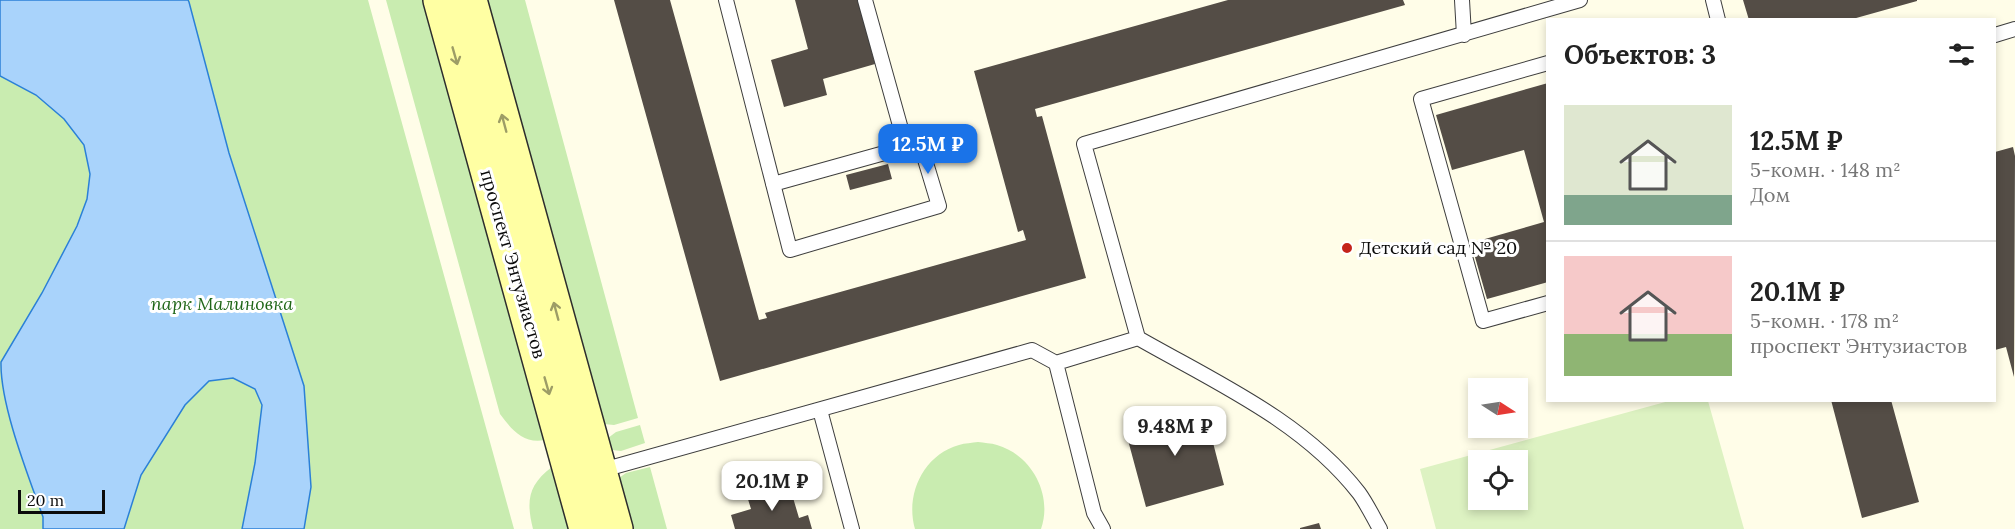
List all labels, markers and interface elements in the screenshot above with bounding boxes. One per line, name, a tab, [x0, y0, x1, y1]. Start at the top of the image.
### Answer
text: Объектов: 3	[1564, 38, 1716, 71]
icon: filters	[1945, 38, 1978, 71]
one-way arrow	[450, 46, 462, 65]
one-way arrow	[498, 114, 509, 133]
pin: 12.5M ₽	[873, 124, 983, 175]
text: 12.5M ₽	[1750, 124, 1843, 157]
icon: home	[1612, 129, 1684, 201]
text: 12.5M ₽	[892, 131, 964, 156]
text: 5-комн. · 148 m²	[1750, 157, 1901, 182]
street label: проспект Энтузиастов	[475, 167, 551, 361]
text: Дом	[1750, 182, 1790, 207]
place label: Детский сад № 20	[1359, 236, 1517, 259]
marker: Детский сад № 20	[1340, 241, 1354, 255]
text: 20.1M ₽	[1750, 275, 1845, 308]
icon: home	[1612, 280, 1684, 352]
park label: парк Малиновка	[151, 292, 293, 315]
one-way arrow	[550, 302, 561, 321]
text: 5-комн. · 178 m²	[1750, 308, 1899, 333]
text: проспект Энтузиастов	[1750, 333, 1967, 358]
one-way arrow	[542, 376, 553, 395]
north arrow	[1468, 378, 1528, 438]
map controls	[1468, 378, 1528, 510]
pin: 9.48M ₽	[1120, 406, 1230, 457]
text: 9.48M ₽	[1137, 413, 1213, 438]
button: locate	[1468, 450, 1528, 510]
pin: 20.1M ₽	[717, 461, 827, 512]
text: 20.1M ₽	[736, 468, 808, 493]
scale bar	[18, 487, 105, 514]
text: 20 m	[27, 490, 64, 510]

